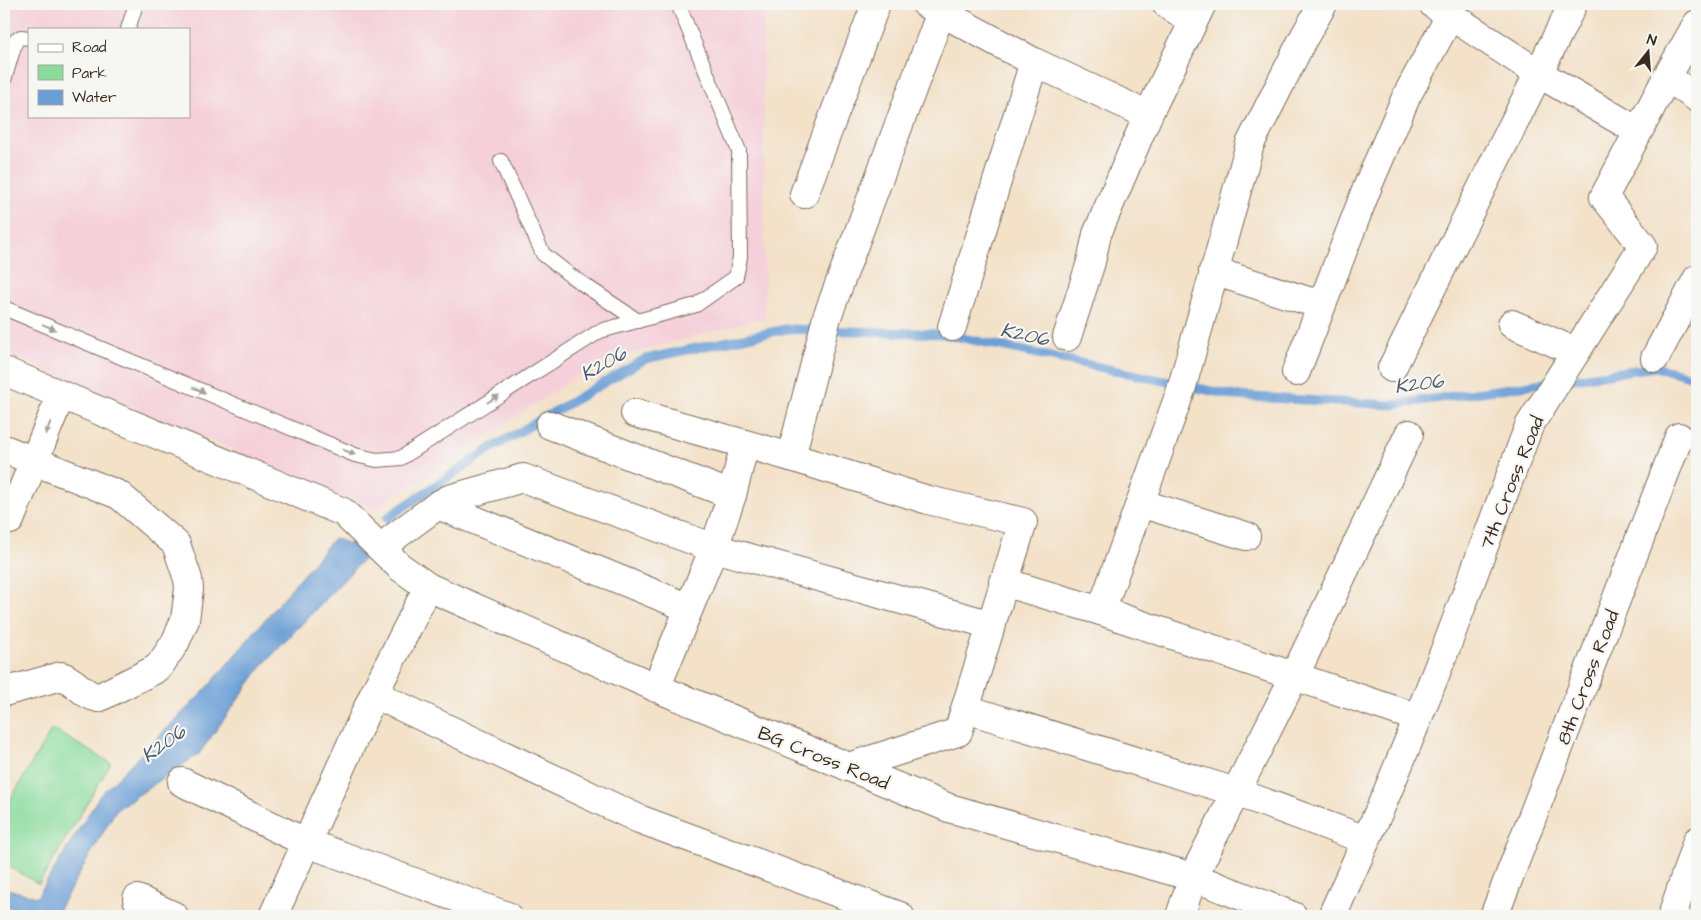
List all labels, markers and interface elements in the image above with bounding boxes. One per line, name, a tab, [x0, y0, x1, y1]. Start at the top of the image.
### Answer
legend	[28, 28, 190, 118]
north arrow	[1624, 28, 1674, 78]
text: N	[1644, 30, 1659, 51]
text: Road	[72, 37, 107, 58]
text: Park	[72, 63, 107, 84]
text: Water	[72, 87, 116, 108]
water label: K206	[998, 316, 1053, 354]
one-way arrow	[42, 323, 57, 331]
water label: K206	[575, 339, 633, 388]
water label: K206	[1393, 367, 1446, 401]
one-way arrow	[192, 386, 206, 394]
one-way arrow	[486, 394, 500, 404]
street label: 7th Cross Road	[1473, 412, 1551, 553]
one-way arrow	[44, 421, 52, 436]
one-way arrow	[341, 449, 356, 456]
street label: 8th Cross Road	[1550, 606, 1627, 749]
water label: K206	[136, 717, 193, 769]
street label: BG Cross Road	[754, 720, 893, 797]

